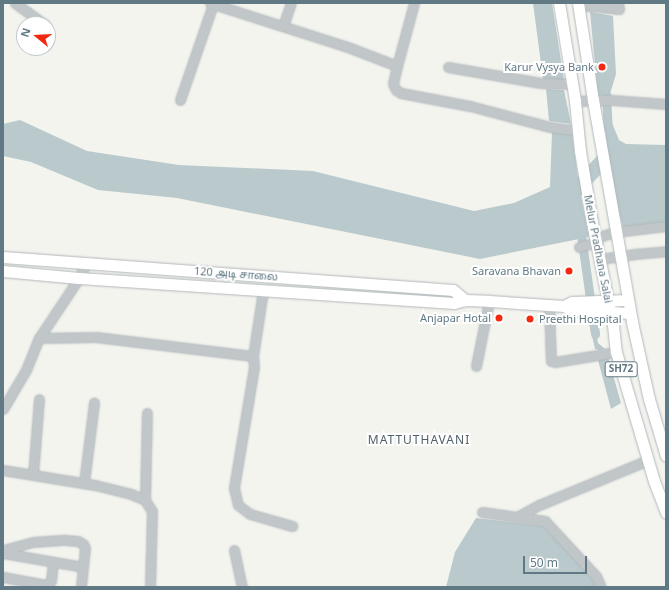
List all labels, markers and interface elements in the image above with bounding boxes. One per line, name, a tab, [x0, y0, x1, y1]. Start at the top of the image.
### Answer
north arrow	[16, 16, 56, 56]
text: N	[17, 26, 34, 39]
place label: Karur Vysya Bank	[504, 60, 594, 74]
marker: Karur Vysya Bank	[597, 62, 607, 72]
street label: Melur Pradhana Salai	[581, 194, 615, 304]
street label: 120 அடி சாலை	[194, 264, 278, 284]
place label: Saravana Bhavan	[472, 264, 561, 278]
marker: Saravana Bhavan	[564, 266, 574, 276]
place label: Anjapar Hotal	[420, 311, 491, 325]
place label: Preethi Hospital	[539, 312, 622, 326]
marker: Anjapar Hotal	[494, 313, 504, 323]
marker: Preethi Hospital	[524, 313, 536, 325]
road number: SH72	[604, 361, 638, 377]
district label: MATTUTHAVANI	[368, 433, 470, 447]
scale bar	[525, 548, 589, 574]
text: 50 m	[530, 554, 558, 571]

